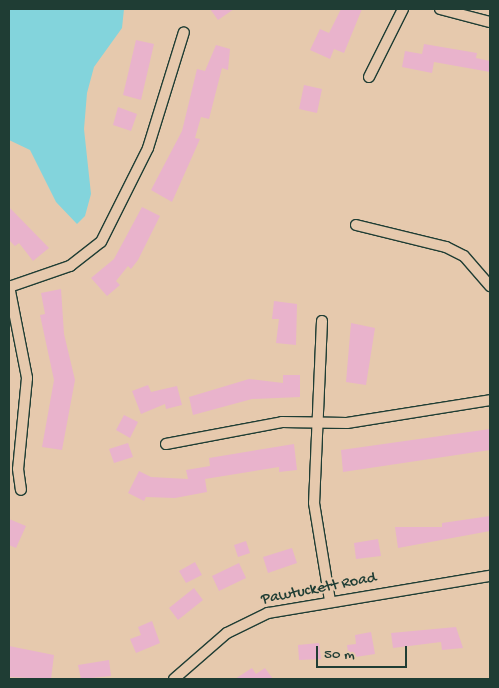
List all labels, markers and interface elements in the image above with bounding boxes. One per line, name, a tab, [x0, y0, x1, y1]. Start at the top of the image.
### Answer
street label: Pawtuckett Road	[260, 569, 378, 611]
scale bar	[319, 636, 410, 668]
text: 50 m	[324, 646, 355, 664]

